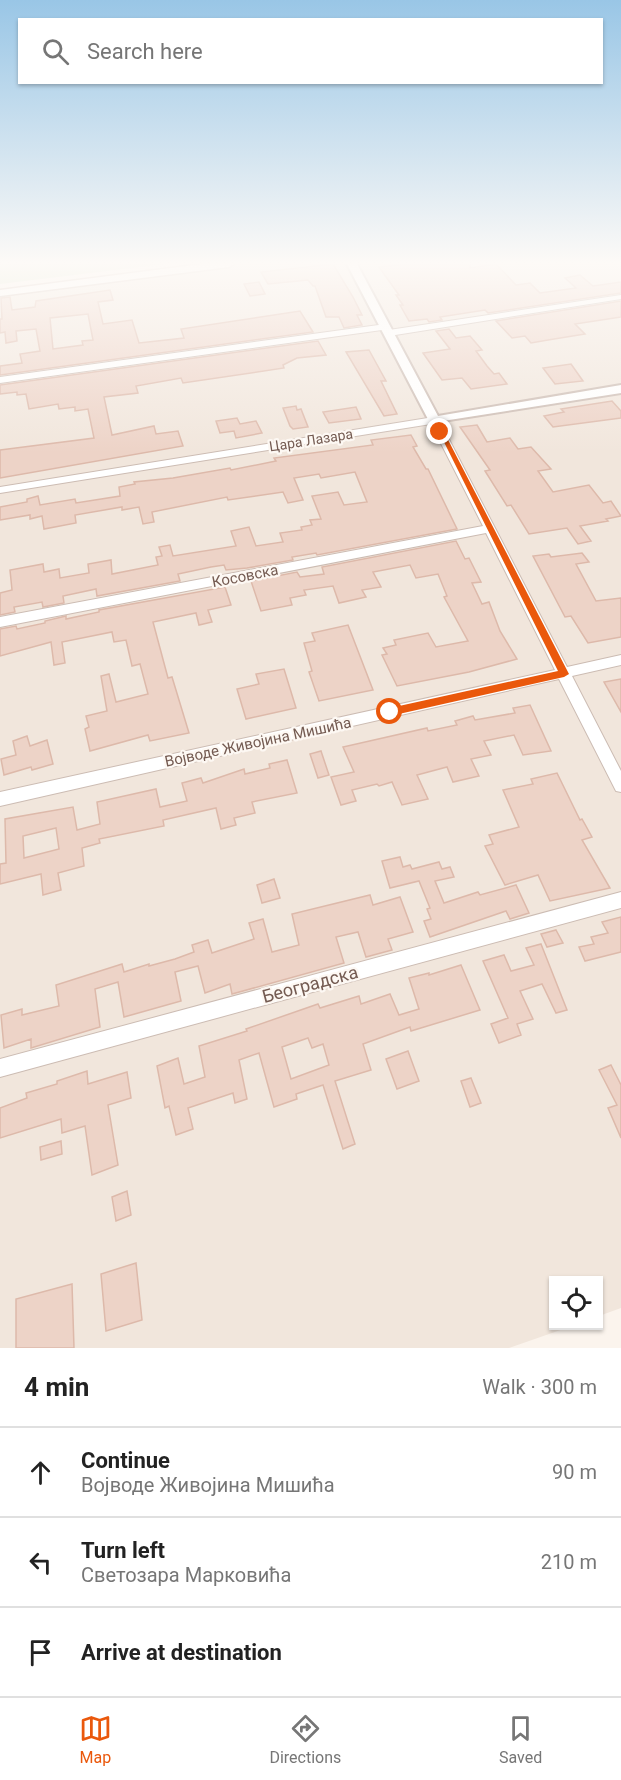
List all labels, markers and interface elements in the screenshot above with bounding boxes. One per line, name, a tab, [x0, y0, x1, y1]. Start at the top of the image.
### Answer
search box	[18, 18, 603, 84]
icon: search	[39, 35, 72, 68]
text: Search here	[87, 39, 203, 64]
route end	[426, 418, 452, 444]
street label: Цара Лазара	[268, 425, 354, 455]
street label: Косовска	[210, 561, 280, 591]
route start	[376, 698, 402, 724]
street label: Војводе Живојина Мишића	[163, 713, 353, 771]
street label: Београдска	[260, 961, 360, 1007]
map controls	[549, 1276, 603, 1330]
button: locate	[549, 1276, 603, 1330]
text: 4 min	[24, 1372, 89, 1402]
text: Walk · 300 m	[482, 1375, 597, 1399]
text: Continue	[81, 1448, 170, 1473]
icon: ahead	[24, 1456, 57, 1489]
text: 90 m	[552, 1460, 597, 1484]
text: Војводе Живојина Мишића	[81, 1473, 335, 1497]
text: Turn left	[81, 1538, 165, 1563]
icon: left	[24, 1546, 57, 1579]
text: 210 m	[541, 1550, 597, 1574]
text: Светозара Марковића	[81, 1563, 291, 1587]
icon: arrive	[24, 1636, 57, 1669]
text: Arrive at destination	[81, 1640, 282, 1665]
tab: Map	[79, 1712, 112, 1767]
tab: Directions	[269, 1712, 341, 1767]
tab: Saved	[499, 1712, 542, 1767]

